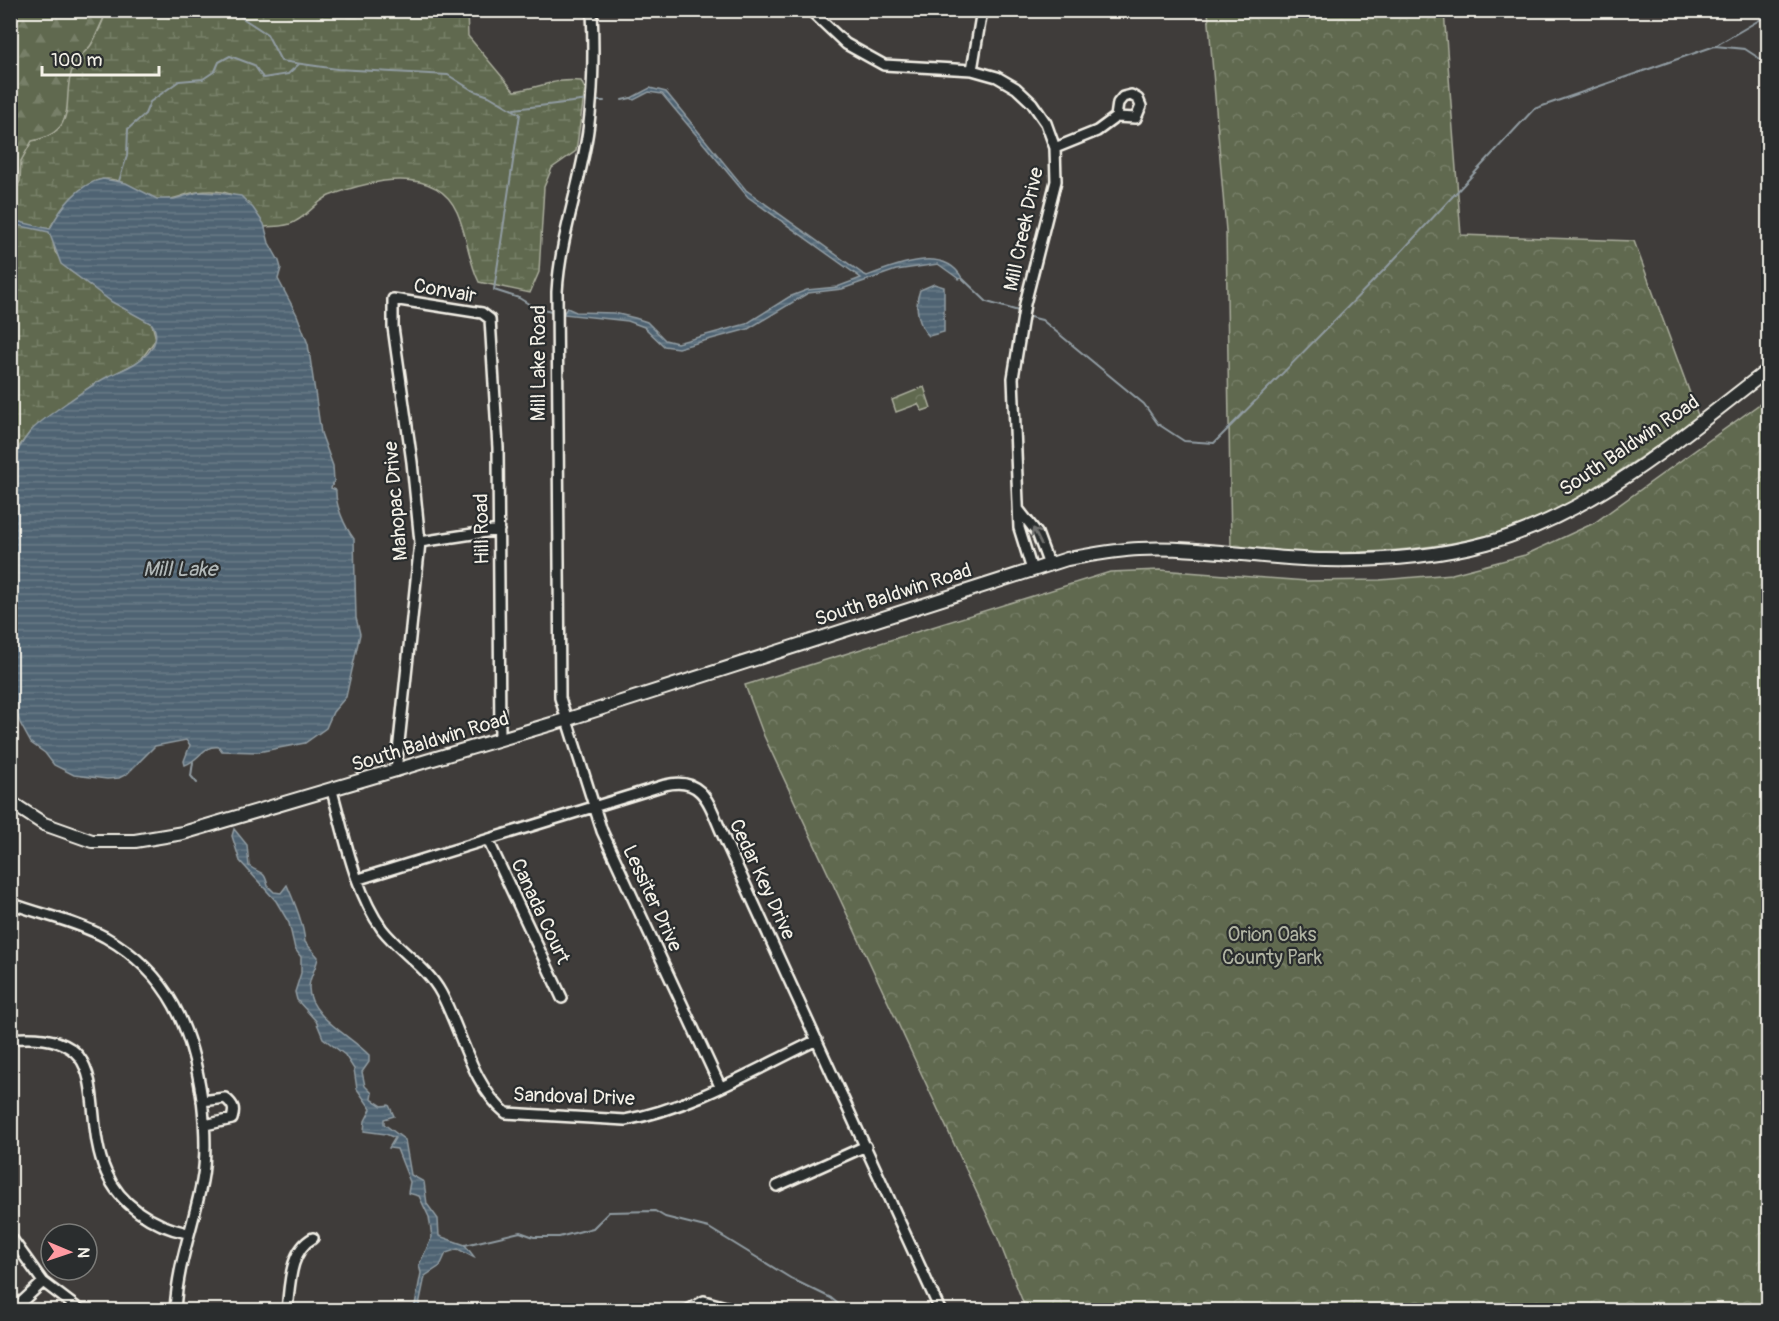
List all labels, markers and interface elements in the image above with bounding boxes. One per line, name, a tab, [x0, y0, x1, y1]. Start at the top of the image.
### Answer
scale bar	[42, 39, 159, 77]
text: 100 m	[51, 49, 103, 72]
street label: Mill Creek Drive	[998, 165, 1049, 293]
street label: Convair	[412, 273, 478, 308]
street label: Mill Lake Road	[526, 305, 551, 421]
street label: South Baldwin Road	[1555, 389, 1704, 501]
street label: Mahopac Drive	[378, 440, 413, 562]
street label: Hill Road	[468, 493, 495, 565]
one-way arrow	[1030, 527, 1042, 545]
water label: Mill Lake	[143, 556, 220, 583]
street label: South Baldwin Road	[812, 557, 975, 632]
street label: South Baldwin Road	[348, 706, 512, 777]
street label: Cedar Key Drive	[724, 815, 801, 944]
street label: Lessiter Drive	[617, 841, 688, 956]
street label: Canada Court	[505, 855, 576, 969]
park label: Orion Oaks County Park	[1222, 922, 1323, 970]
street label: Sandoval Drive	[513, 1082, 635, 1111]
north arrow	[39, 1222, 99, 1282]
text: N	[73, 1247, 93, 1258]

